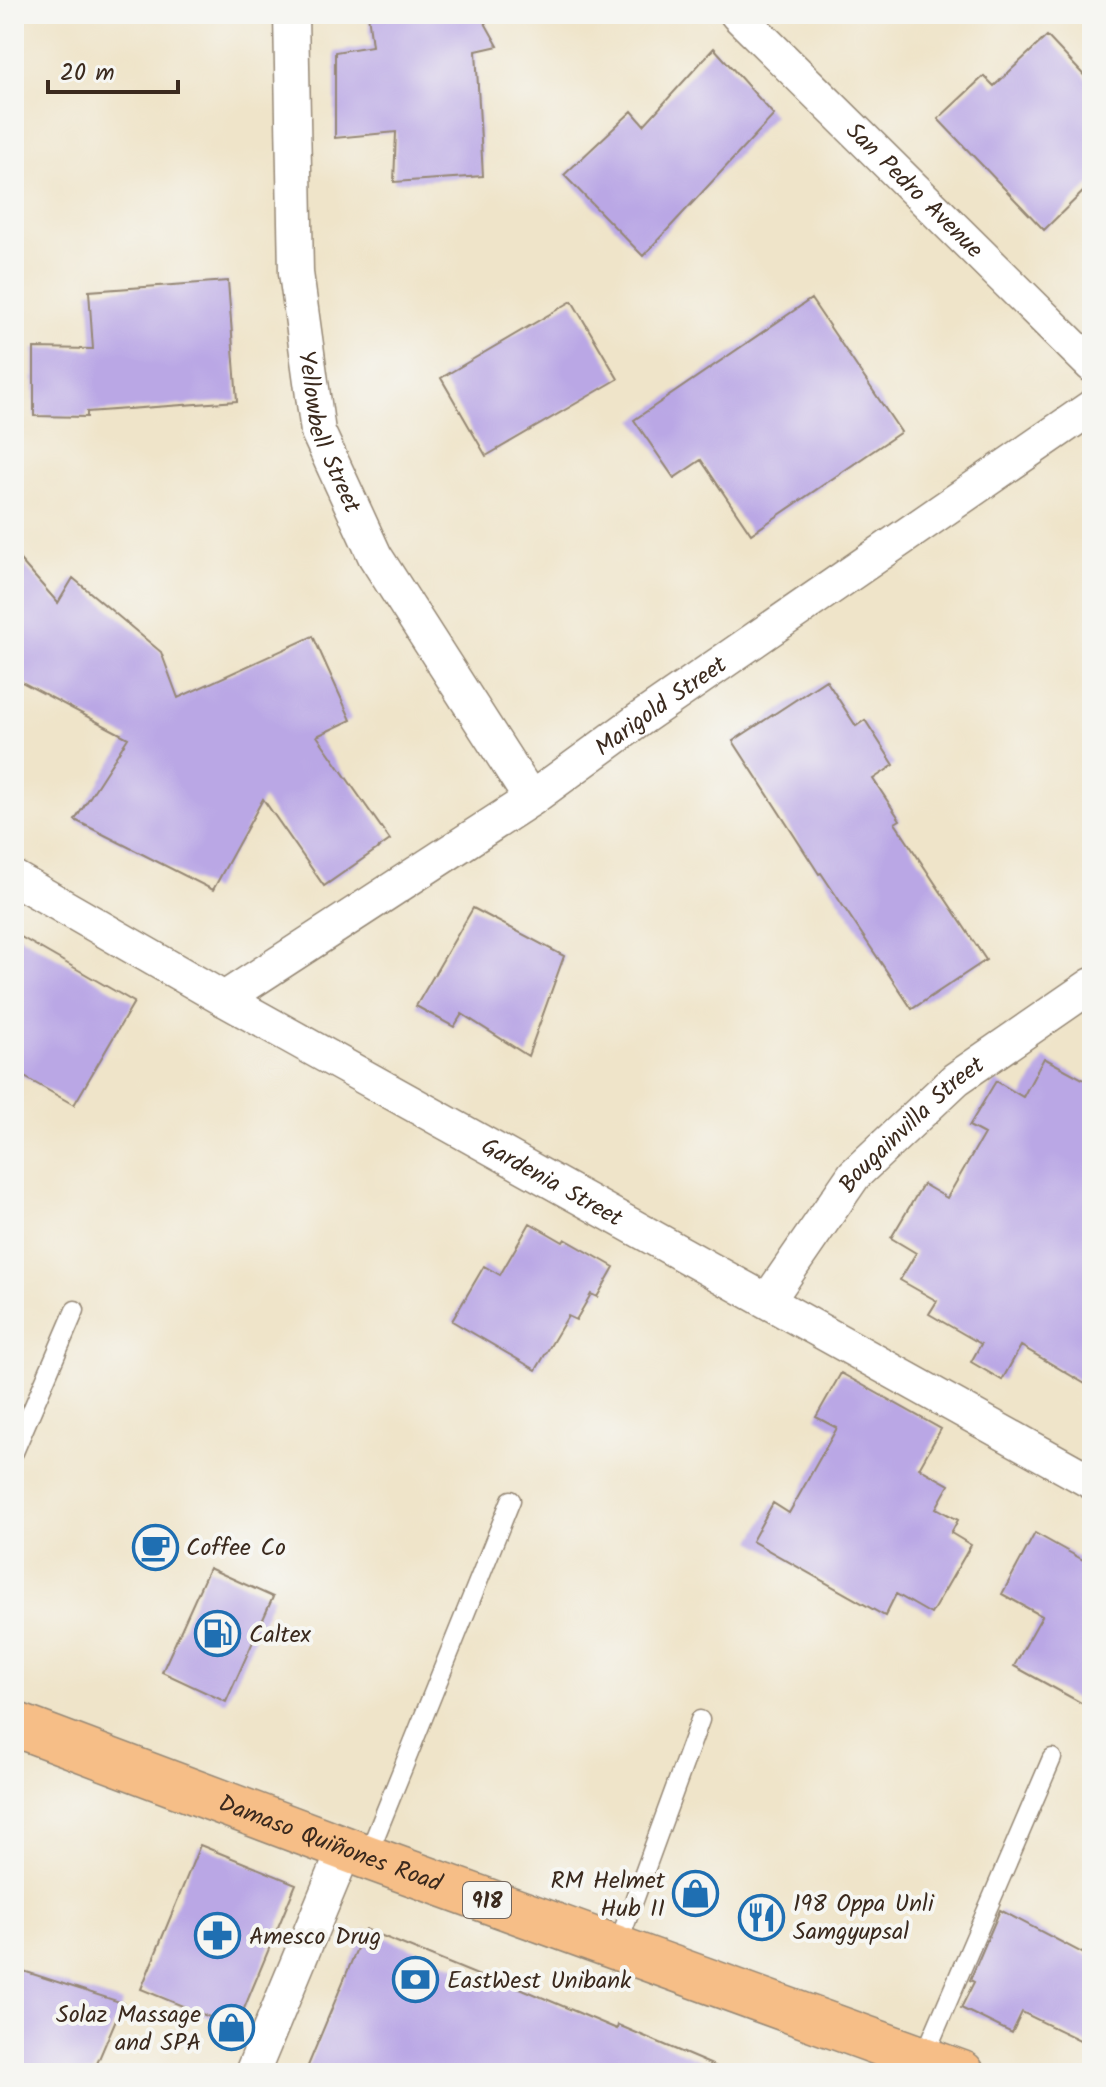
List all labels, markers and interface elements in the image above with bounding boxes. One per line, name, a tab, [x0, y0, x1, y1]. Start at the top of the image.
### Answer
scale bar	[48, 44, 178, 94]
text: 20 m	[60, 54, 115, 93]
street label: San Pedro Avenue	[836, 113, 992, 269]
street label: Yellowbell Street	[286, 348, 371, 520]
street label: Marigold Street	[587, 646, 736, 767]
street label: Bougainvilla Street	[829, 1047, 994, 1202]
street label: Gardenia Street	[473, 1128, 630, 1239]
cafe icon: Coffee Co	[131, 1523, 179, 1571]
place label: Coffee Co	[186, 1529, 286, 1568]
fuel station icon: Caltex	[194, 1610, 242, 1658]
place label: Caltex	[249, 1616, 312, 1655]
street label: Damaso Quiñones Road	[213, 1785, 448, 1904]
place label: RM Helmet Hub II	[550, 1862, 666, 1929]
shop icon: RM Helmet Hub II	[672, 1870, 720, 1918]
road number: 918	[463, 1882, 511, 1918]
place label: 198 Oppa Unli Samgyupsal	[793, 1885, 935, 1952]
restaurant icon: 198 Oppa Unli Samgyupsal	[738, 1893, 786, 1941]
pharmacy icon: Amesco Drug	[194, 1912, 242, 1960]
place label: Amesco Drug	[249, 1918, 381, 1957]
bank icon: EastWest Unibank	[392, 1956, 440, 2004]
place label: EastWest Unibank	[447, 1962, 632, 2001]
place label: Solaz Massage and SPA	[56, 1996, 201, 2063]
shop icon: Solaz Massage and SPA	[208, 2004, 256, 2052]

